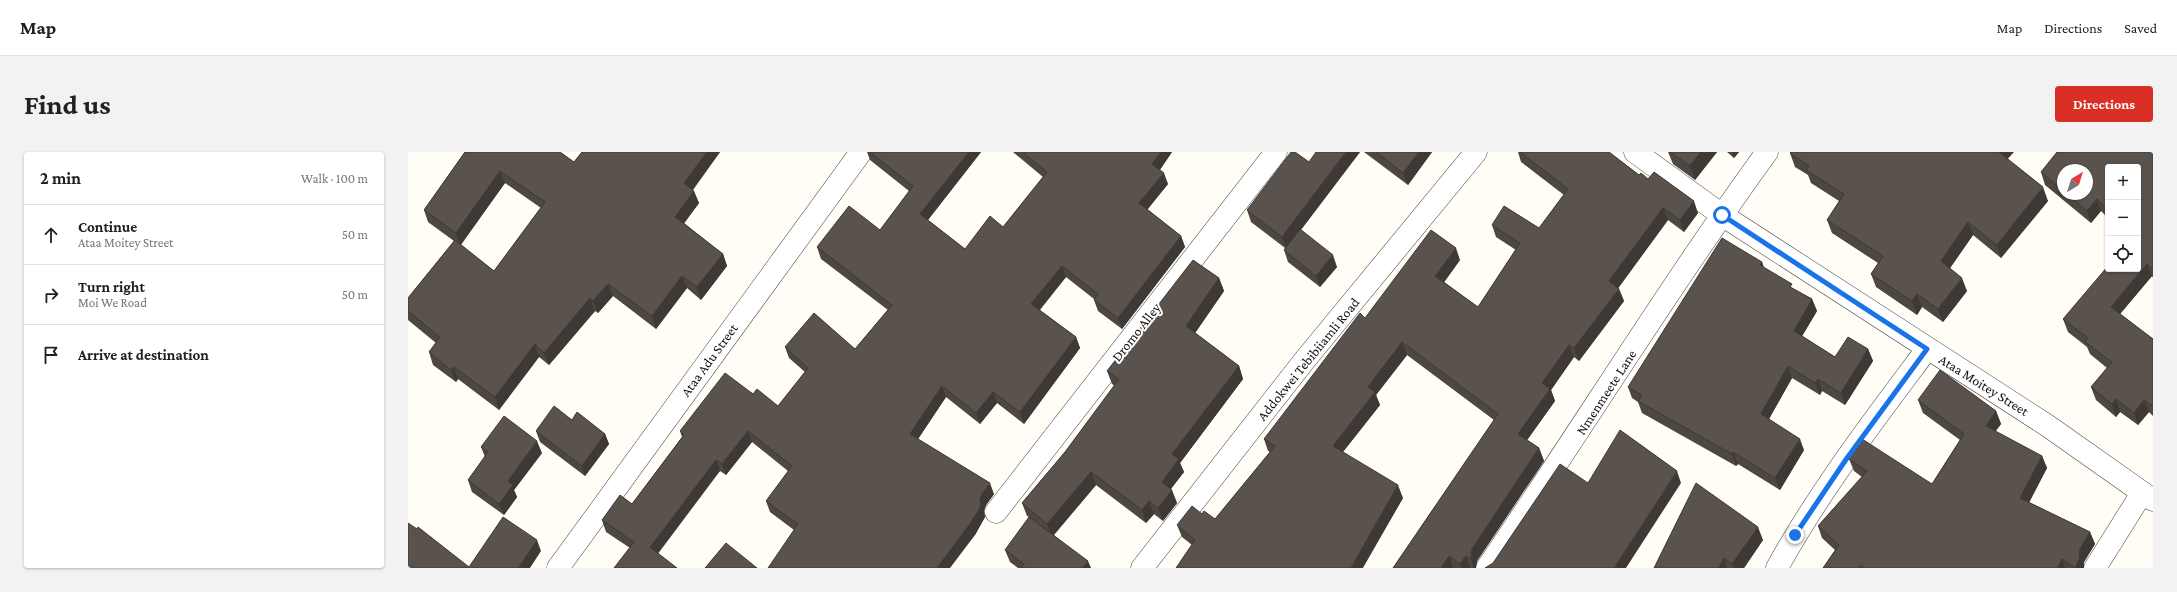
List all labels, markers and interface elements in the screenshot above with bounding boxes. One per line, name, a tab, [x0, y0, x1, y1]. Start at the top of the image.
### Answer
text: Map	[20, 17, 56, 38]
text: Map	[1997, 20, 2022, 36]
text: Directions	[2044, 20, 2102, 36]
text: Saved	[2124, 20, 2157, 36]
button: Directions	[2055, 86, 2153, 122]
text: Find us	[24, 89, 111, 120]
north arrow	[2057, 164, 2093, 200]
map controls	[2105, 164, 2141, 272]
button: +	[2105, 164, 2141, 200]
text: 2 min	[40, 169, 81, 188]
text: Walk · 100 m	[301, 171, 368, 186]
button: −	[2105, 200, 2141, 236]
route start	[1713, 206, 1731, 224]
text: Continue	[78, 219, 137, 235]
icon: ahead	[40, 224, 62, 246]
text: 50 m	[342, 227, 368, 242]
text: Ataa Moitey Street	[78, 235, 173, 250]
button: locate	[2105, 236, 2141, 272]
text: Turn right	[78, 279, 145, 295]
icon: right	[40, 284, 62, 306]
text: 50 m	[342, 287, 368, 302]
street label: Addokwei Tebibiiamli Road	[1254, 294, 1363, 424]
text: Moi We Road	[78, 295, 147, 310]
street label: Dromo Alley	[1108, 299, 1164, 364]
street label: Ataa Adu Street	[677, 320, 741, 400]
icon: arrive	[40, 344, 62, 366]
street label: Nmenmeete Lane	[1573, 346, 1639, 438]
text: Arrive at destination	[78, 347, 209, 363]
street label: Ataa Moitey Street	[1936, 351, 2032, 419]
route end	[1786, 526, 1804, 544]

